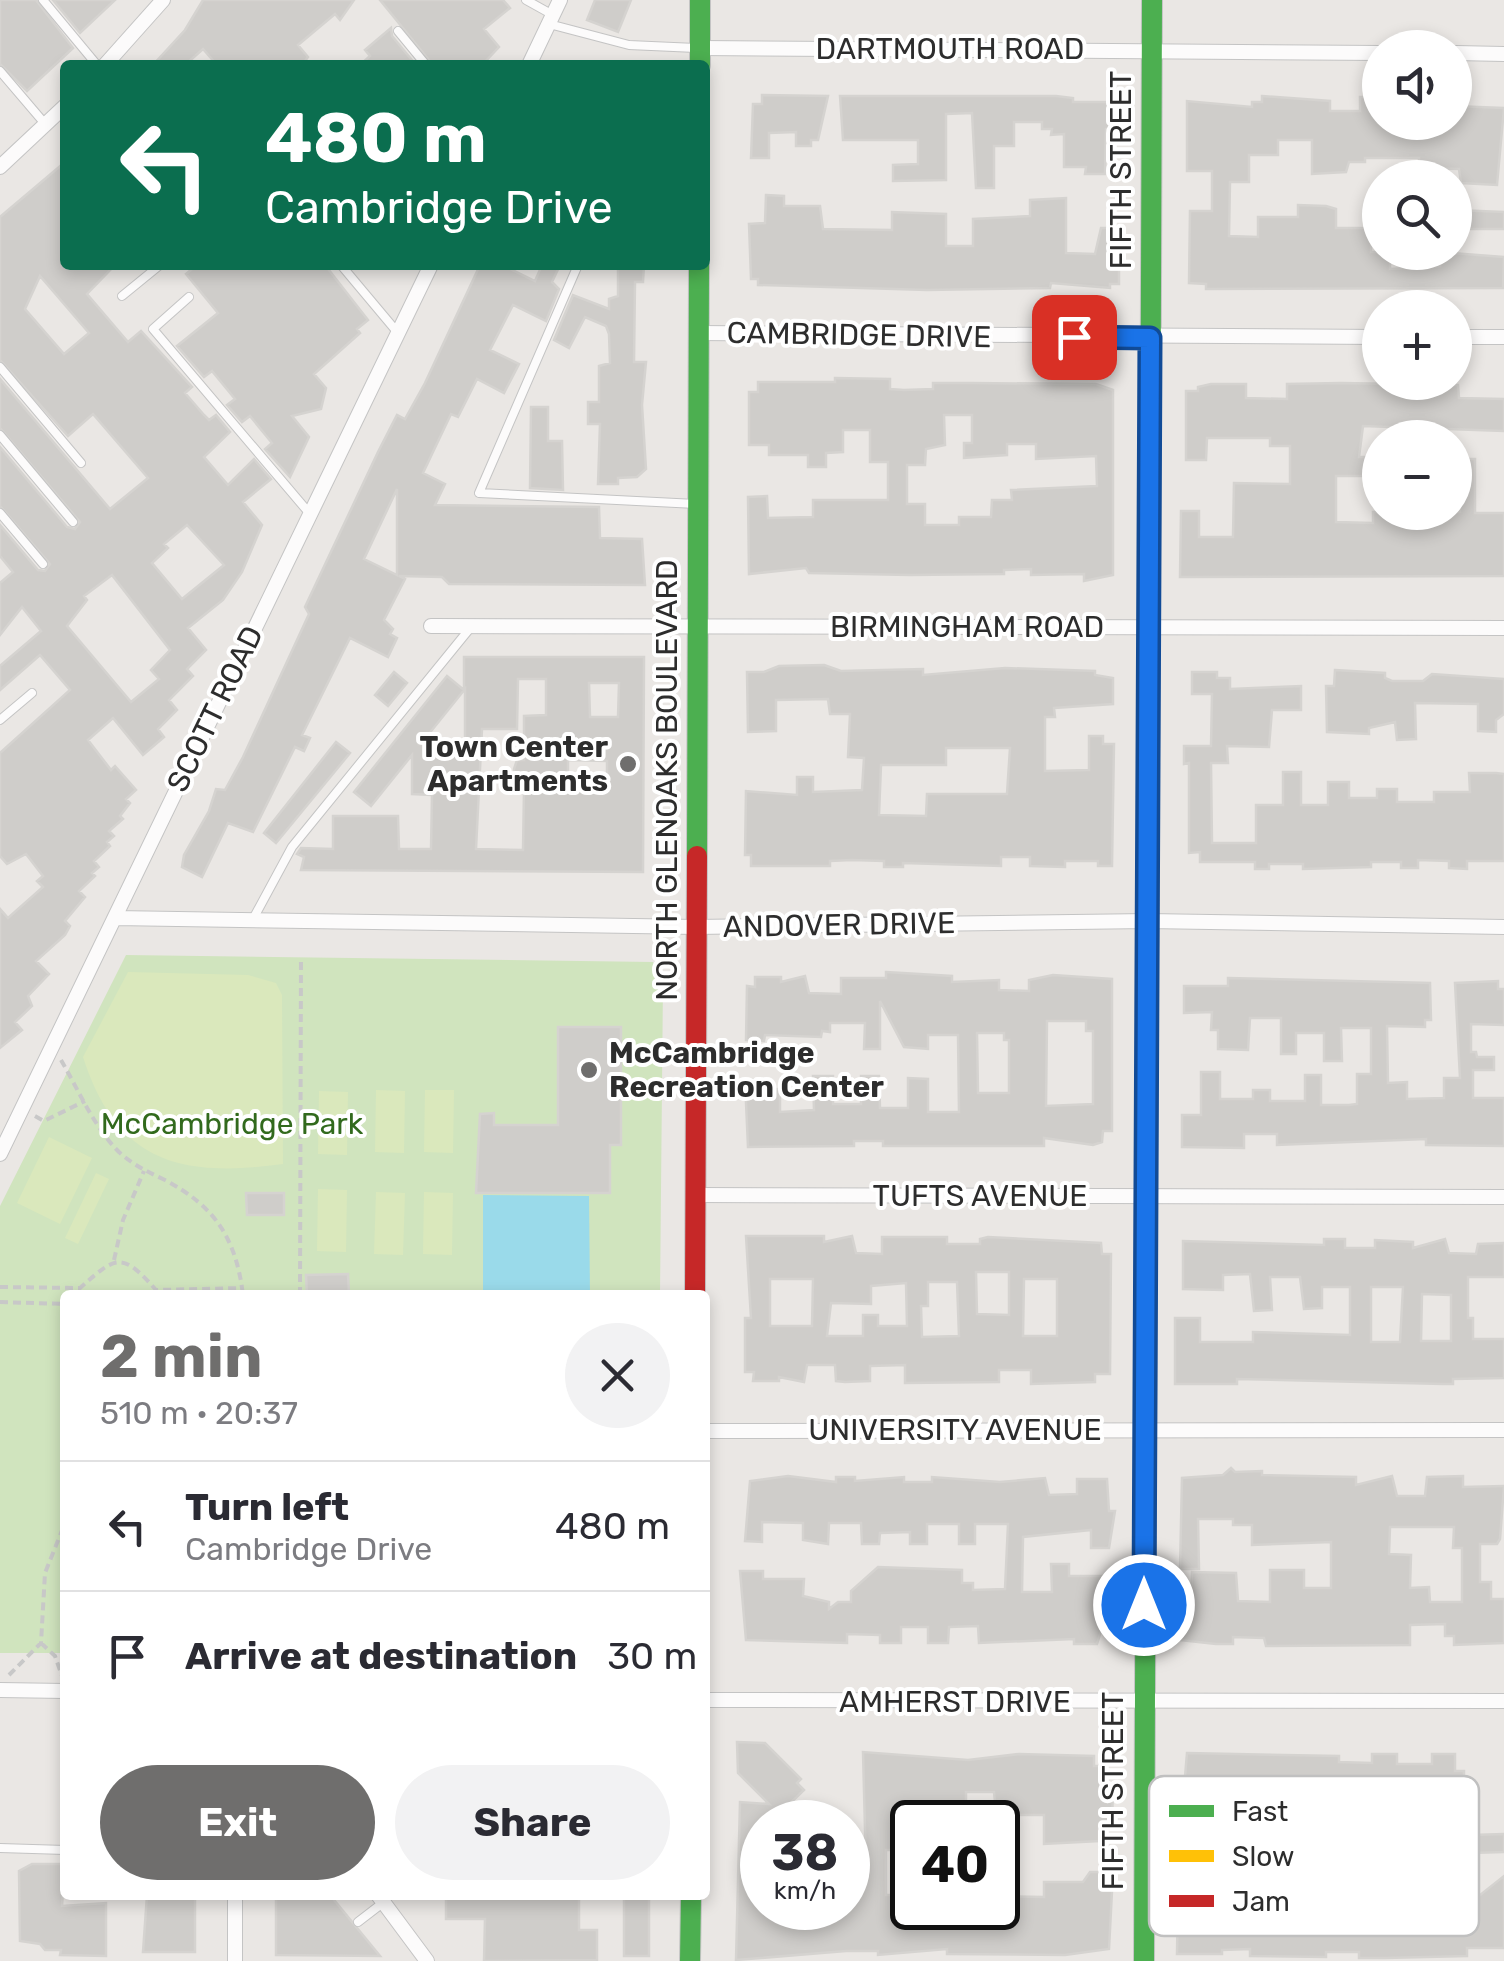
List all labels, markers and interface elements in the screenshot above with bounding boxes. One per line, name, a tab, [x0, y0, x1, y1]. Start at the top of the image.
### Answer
map controls	[1362, 30, 1472, 530]
button: sound	[1362, 30, 1472, 140]
street label: DARTMOUTH ROAD	[816, 31, 1084, 67]
street label: FIFTH STREET	[1103, 71, 1139, 269]
text: 480 m	[265, 97, 487, 180]
icon: left	[100, 100, 230, 230]
button: search	[1362, 160, 1472, 270]
text: Cambridge Drive	[265, 181, 613, 234]
button: +	[1362, 290, 1472, 400]
pin	[1032, 295, 1117, 380]
icon: arrive	[1047, 310, 1102, 365]
street label: CAMBRIDGE DRIVE	[726, 315, 992, 355]
button: −	[1362, 420, 1472, 530]
street label: NORTH GLENOAKS BOULEVARD	[649, 559, 685, 1001]
street label: BIRMINGHAM ROAD	[830, 609, 1104, 645]
street label: SCOTT ROAD	[159, 620, 271, 798]
place label: Town Center Apartments	[420, 729, 608, 799]
marker: Town Center Apartments	[617, 753, 639, 775]
street label: ANDOVER DRIVE	[722, 905, 956, 945]
place label: McCambridge Recreation Center	[609, 1035, 884, 1105]
marker: McCambridge Recreation Center	[578, 1059, 600, 1081]
park label: McCambridge Park	[101, 1106, 364, 1142]
street label: TUFTS AVENUE	[873, 1178, 1087, 1214]
text: 2 min	[100, 1321, 262, 1392]
button: close	[565, 1323, 670, 1428]
text: 510 m · 20:37	[100, 1394, 298, 1432]
street label: UNIVERSITY AVENUE	[808, 1412, 1102, 1448]
text: Turn left	[185, 1484, 349, 1530]
icon: left	[100, 1499, 155, 1554]
text: 480 m	[555, 1503, 670, 1549]
text: Cambridge Drive	[185, 1530, 432, 1568]
position arrow	[1092, 1553, 1196, 1657]
icon: arrive	[100, 1629, 155, 1684]
text: Arrive at destination	[185, 1633, 577, 1679]
text: 30 m	[607, 1633, 697, 1679]
street label: AMHERST DRIVE	[839, 1684, 1071, 1720]
street label: FIFTH STREET	[1095, 1692, 1131, 1890]
button: Exit	[100, 1765, 375, 1880]
button: Share	[395, 1765, 670, 1880]
legend	[1149, 1776, 1479, 1936]
text: Fast	[1232, 1795, 1288, 1828]
speed limit sign: 40	[890, 1800, 1020, 1930]
text: 38	[772, 1823, 838, 1883]
text: Slow	[1232, 1840, 1294, 1873]
text: km/h	[774, 1876, 836, 1905]
text: Jam	[1232, 1885, 1290, 1918]

